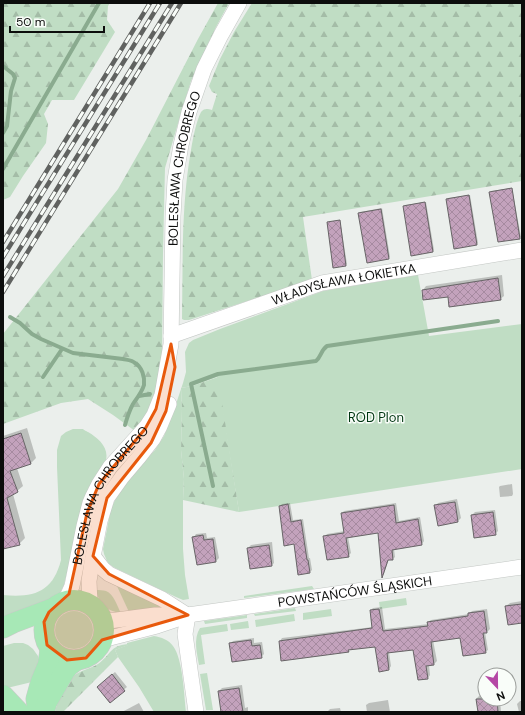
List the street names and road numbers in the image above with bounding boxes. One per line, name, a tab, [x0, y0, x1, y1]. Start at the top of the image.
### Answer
street label: BOLESŁAWA CHROBREGO	[165, 89, 205, 246]
street label: WŁADYSŁAWA ŁOKIETKA	[269, 260, 418, 309]
street label: BOLESŁAWA CHROBREGO	[68, 422, 152, 566]
street label: POWSTAŃCÓW ŚLĄSKICH	[277, 572, 433, 611]

